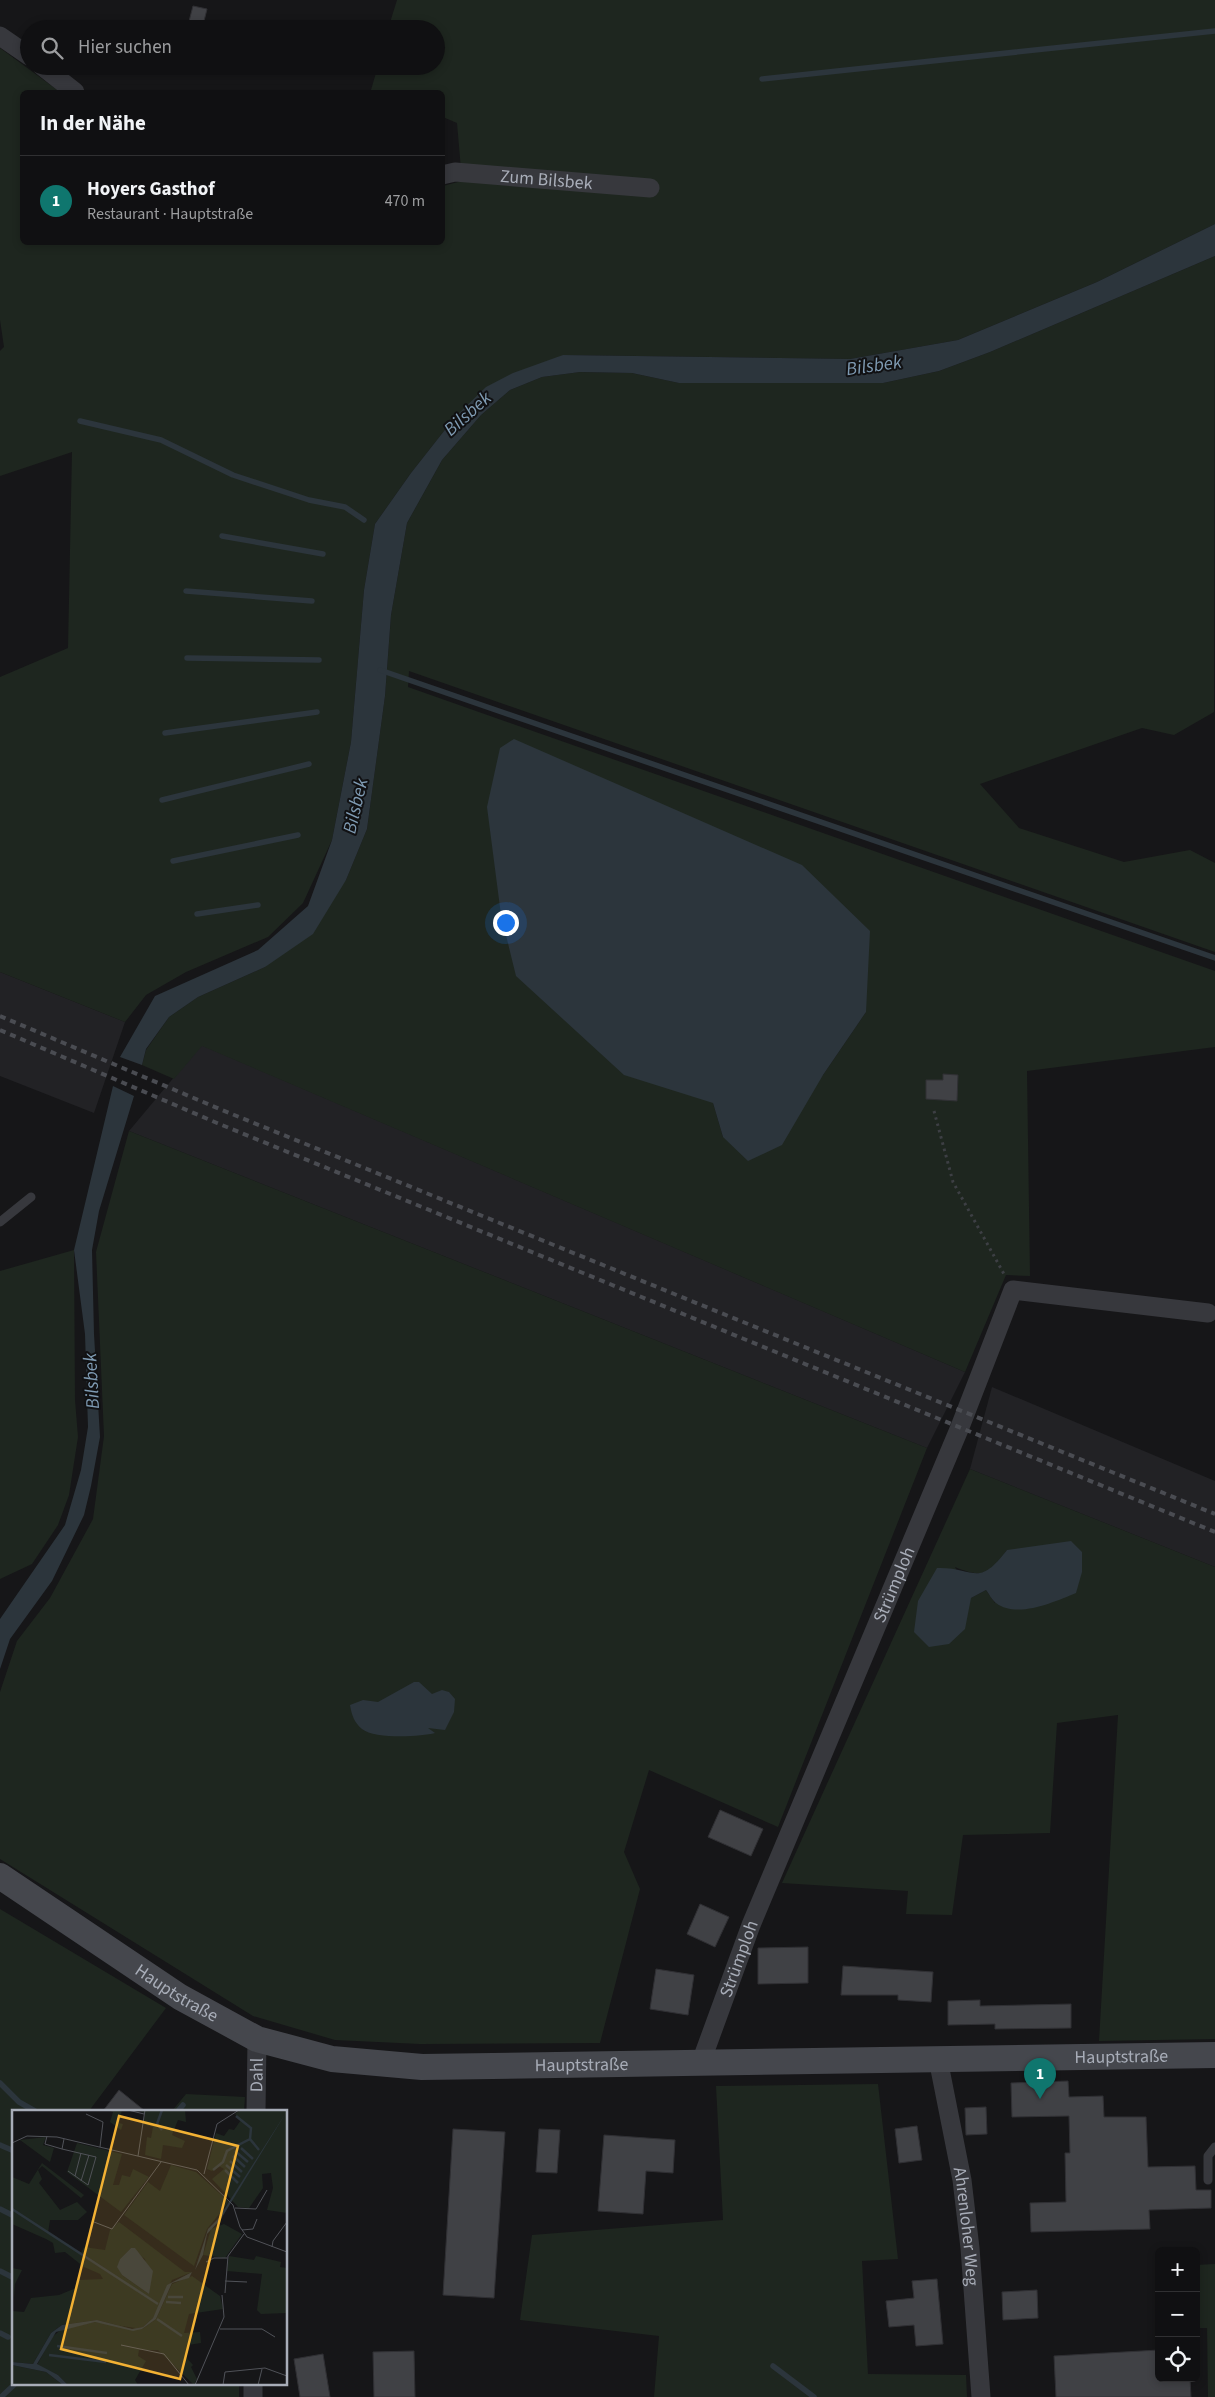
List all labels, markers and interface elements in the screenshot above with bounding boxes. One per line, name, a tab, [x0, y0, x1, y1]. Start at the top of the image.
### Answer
search box	[20, 20, 445, 75]
icon: search	[38, 34, 66, 62]
text: Hier suchen	[78, 34, 172, 61]
text: In der Nähe	[40, 108, 146, 138]
street label: Zum Bilsbek	[499, 163, 594, 196]
text: Hoyers Gasthof	[87, 176, 215, 203]
text: 1	[52, 190, 60, 212]
text: 470 m	[385, 190, 425, 212]
text: Restaurant · Hauptstraße	[87, 203, 253, 225]
water label: Bilsbek	[844, 349, 905, 383]
water label: Bilsbek	[438, 385, 499, 443]
water label: Bilsbek	[337, 775, 376, 836]
your location	[493, 910, 519, 936]
water label: Bilsbek	[77, 1351, 107, 1410]
street label: Strümploh	[867, 1543, 921, 1627]
street label: Strümploh	[713, 1917, 764, 2001]
street label: Hauptstraße	[130, 1958, 223, 2028]
street label: Hauptstraße	[1074, 2043, 1168, 2070]
street label: Hauptstraße	[534, 2051, 629, 2078]
street label: Dahl	[244, 2058, 269, 2092]
pin: 1	[1024, 2058, 1056, 2099]
inset map	[12, 2110, 288, 2384]
street label: Ahrenloher Weg	[947, 2165, 985, 2287]
map controls	[1155, 2247, 1200, 2382]
button: +	[1155, 2247, 1200, 2292]
button: −	[1155, 2292, 1200, 2337]
button: locate	[1155, 2337, 1200, 2382]

